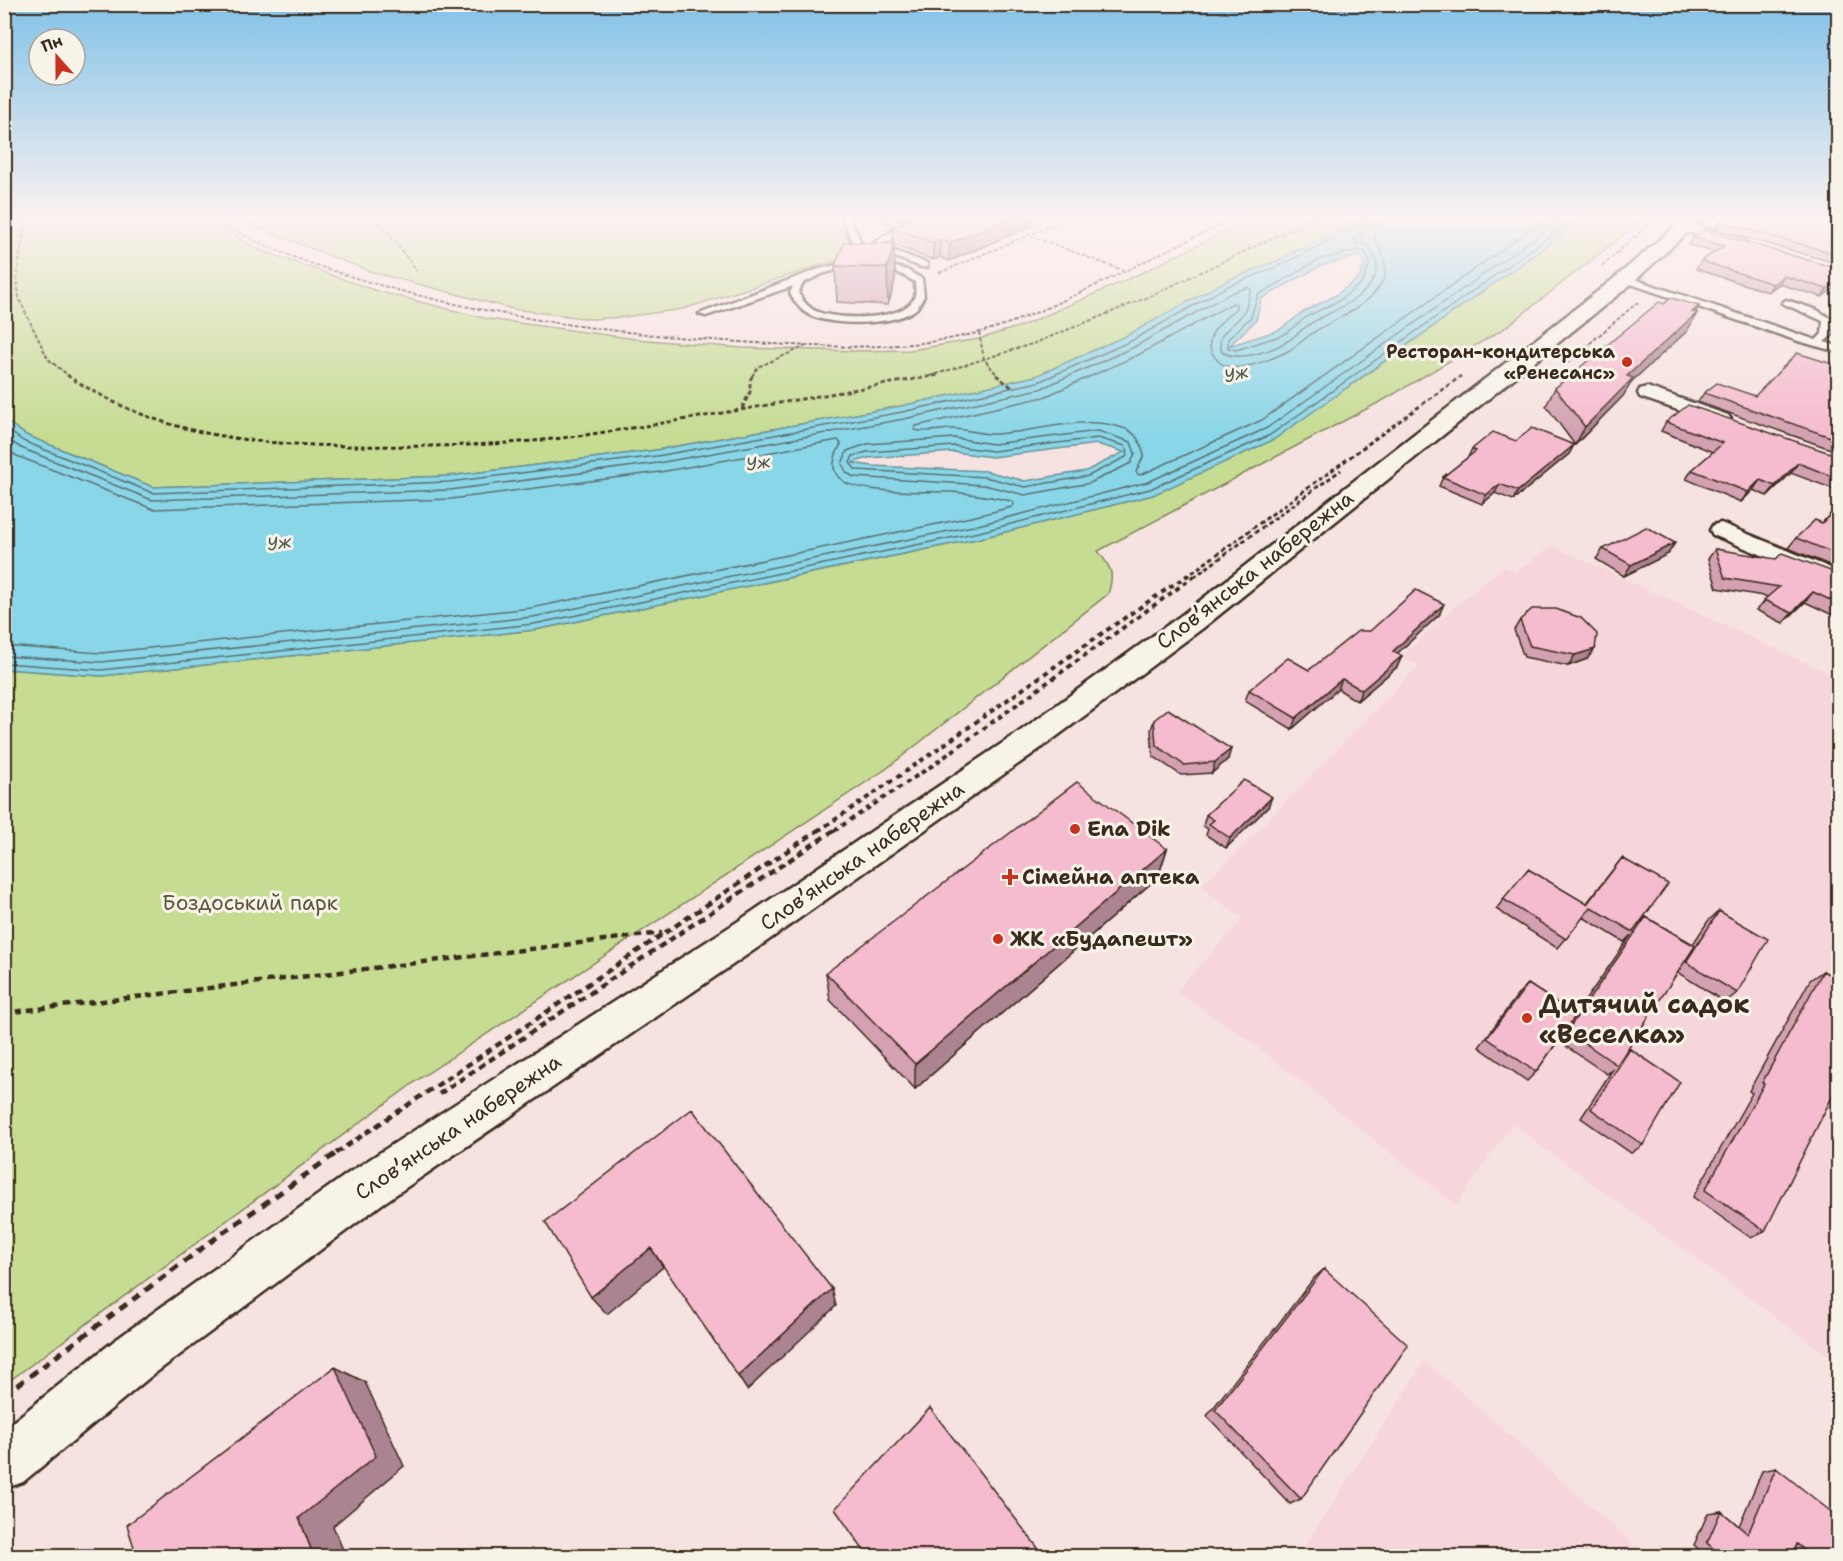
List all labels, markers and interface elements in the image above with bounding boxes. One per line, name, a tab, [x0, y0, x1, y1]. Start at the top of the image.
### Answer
north arrow	[27, 27, 87, 87]
text: Пн	[38, 30, 65, 57]
place label: Ресторан-кондитерська «Ренесанс»	[1386, 340, 1616, 385]
marker: Ресторан-кондитерська «Ренесанс»	[1620, 355, 1634, 369]
water label: Уж	[1221, 359, 1251, 389]
water label: Уж	[744, 449, 773, 477]
street label: Словʼянська набережна	[1151, 484, 1359, 656]
water label: Уж	[265, 529, 294, 557]
street label: Словʼянська набережна	[754, 775, 970, 937]
place label: Ena Dik	[1087, 815, 1171, 843]
marker: Ena Dik	[1068, 822, 1082, 836]
place label: Сімейна аптека	[1022, 863, 1200, 891]
marker: Сімейна аптека	[1003, 870, 1017, 884]
park label: Боздоський парк	[162, 889, 338, 917]
place label: ЖК «Будапешт»	[1010, 925, 1193, 953]
marker: ЖК «Будапешт»	[991, 932, 1005, 946]
place label: Дитячий садок «Веселка»	[1539, 986, 1750, 1051]
marker: Дитячий садок «Веселка»	[1520, 1011, 1534, 1025]
street label: Словʼянська набережна	[349, 1047, 567, 1207]

